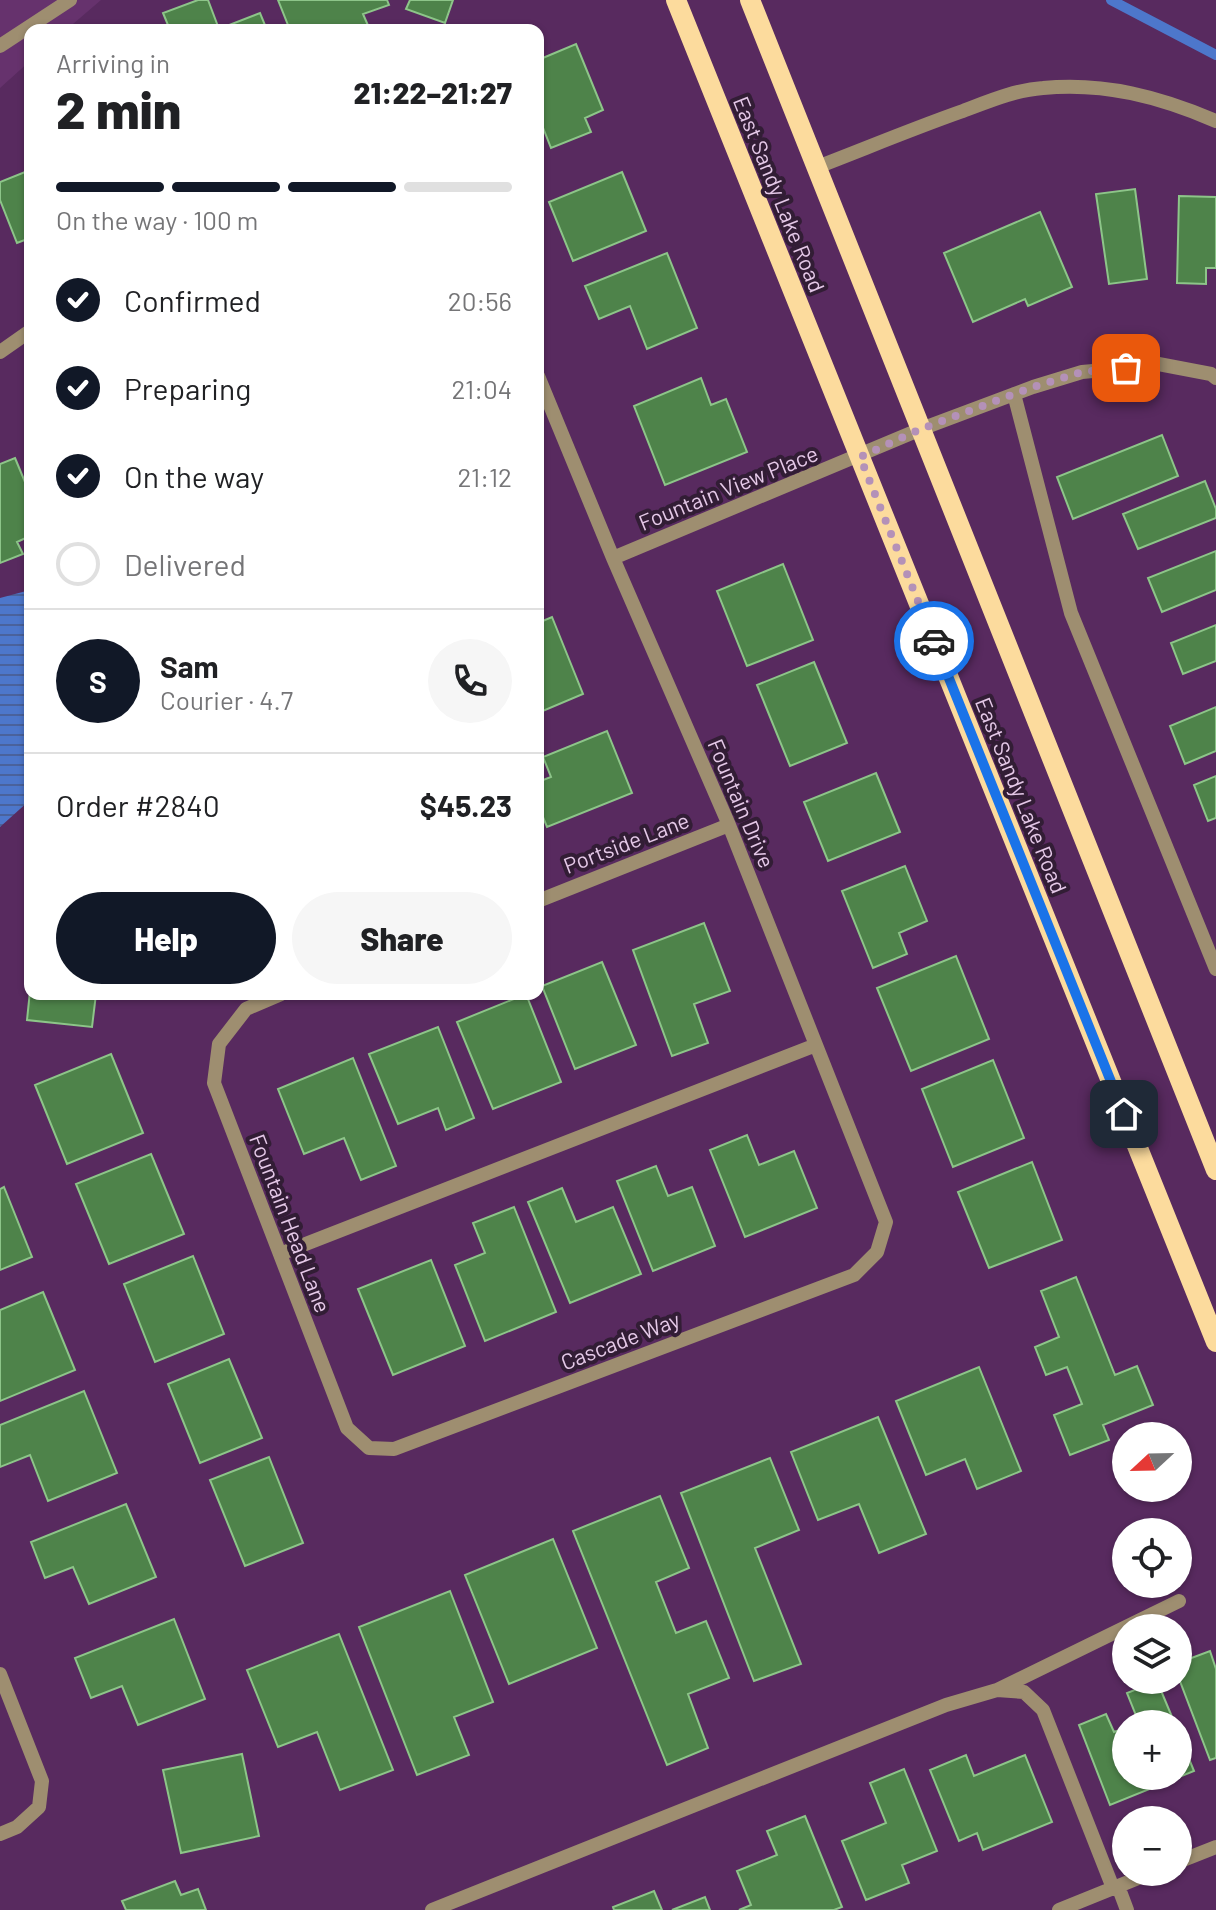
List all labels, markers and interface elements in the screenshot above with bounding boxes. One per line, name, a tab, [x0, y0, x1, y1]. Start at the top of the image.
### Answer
text: Arriving in	[56, 47, 170, 78]
text: 21:22–21:27	[354, 74, 512, 110]
text: 2 min	[56, 77, 181, 139]
street label: East Sandy Lake Road	[729, 92, 831, 296]
text: On the way · 100 m	[56, 204, 258, 235]
icon: check	[56, 278, 100, 322]
text: Confirmed	[124, 282, 261, 318]
text: 20:56	[448, 285, 512, 316]
pin	[1092, 334, 1160, 402]
icon: bag	[1104, 346, 1148, 390]
icon: check	[56, 366, 100, 410]
text: Preparing	[124, 370, 251, 406]
text: 21:04	[451, 373, 512, 404]
street label: Fountain View Place	[635, 439, 821, 535]
icon: check	[56, 454, 100, 498]
text: On the way	[124, 458, 264, 494]
text: 21:12	[457, 461, 512, 492]
text: Delivered	[124, 546, 246, 582]
courier	[894, 601, 974, 681]
icon: car	[912, 619, 956, 663]
button: phone	[428, 639, 512, 723]
text: Sam	[160, 648, 219, 684]
text: S	[89, 663, 107, 699]
text: Courier · 4.7	[160, 684, 293, 715]
street label: East Sandy Lake Road	[971, 693, 1073, 897]
street label: Fountain Drive	[703, 735, 781, 871]
text: Order #2840	[56, 787, 220, 823]
text: $45.23	[420, 787, 512, 823]
street label: Portside Lane	[560, 806, 692, 878]
button: Help	[56, 892, 276, 984]
button: Share	[292, 892, 512, 984]
pin	[1090, 1080, 1158, 1148]
icon: home	[1102, 1092, 1146, 1136]
street label: Fountain Head Lane	[245, 1130, 337, 1316]
street label: Cascade Way	[557, 1305, 683, 1375]
north arrow	[1112, 1422, 1192, 1502]
map controls	[1112, 1422, 1192, 1886]
button: locate	[1112, 1518, 1192, 1598]
button: layers	[1112, 1614, 1192, 1694]
button: +	[1112, 1710, 1192, 1790]
button: −	[1112, 1806, 1192, 1886]

